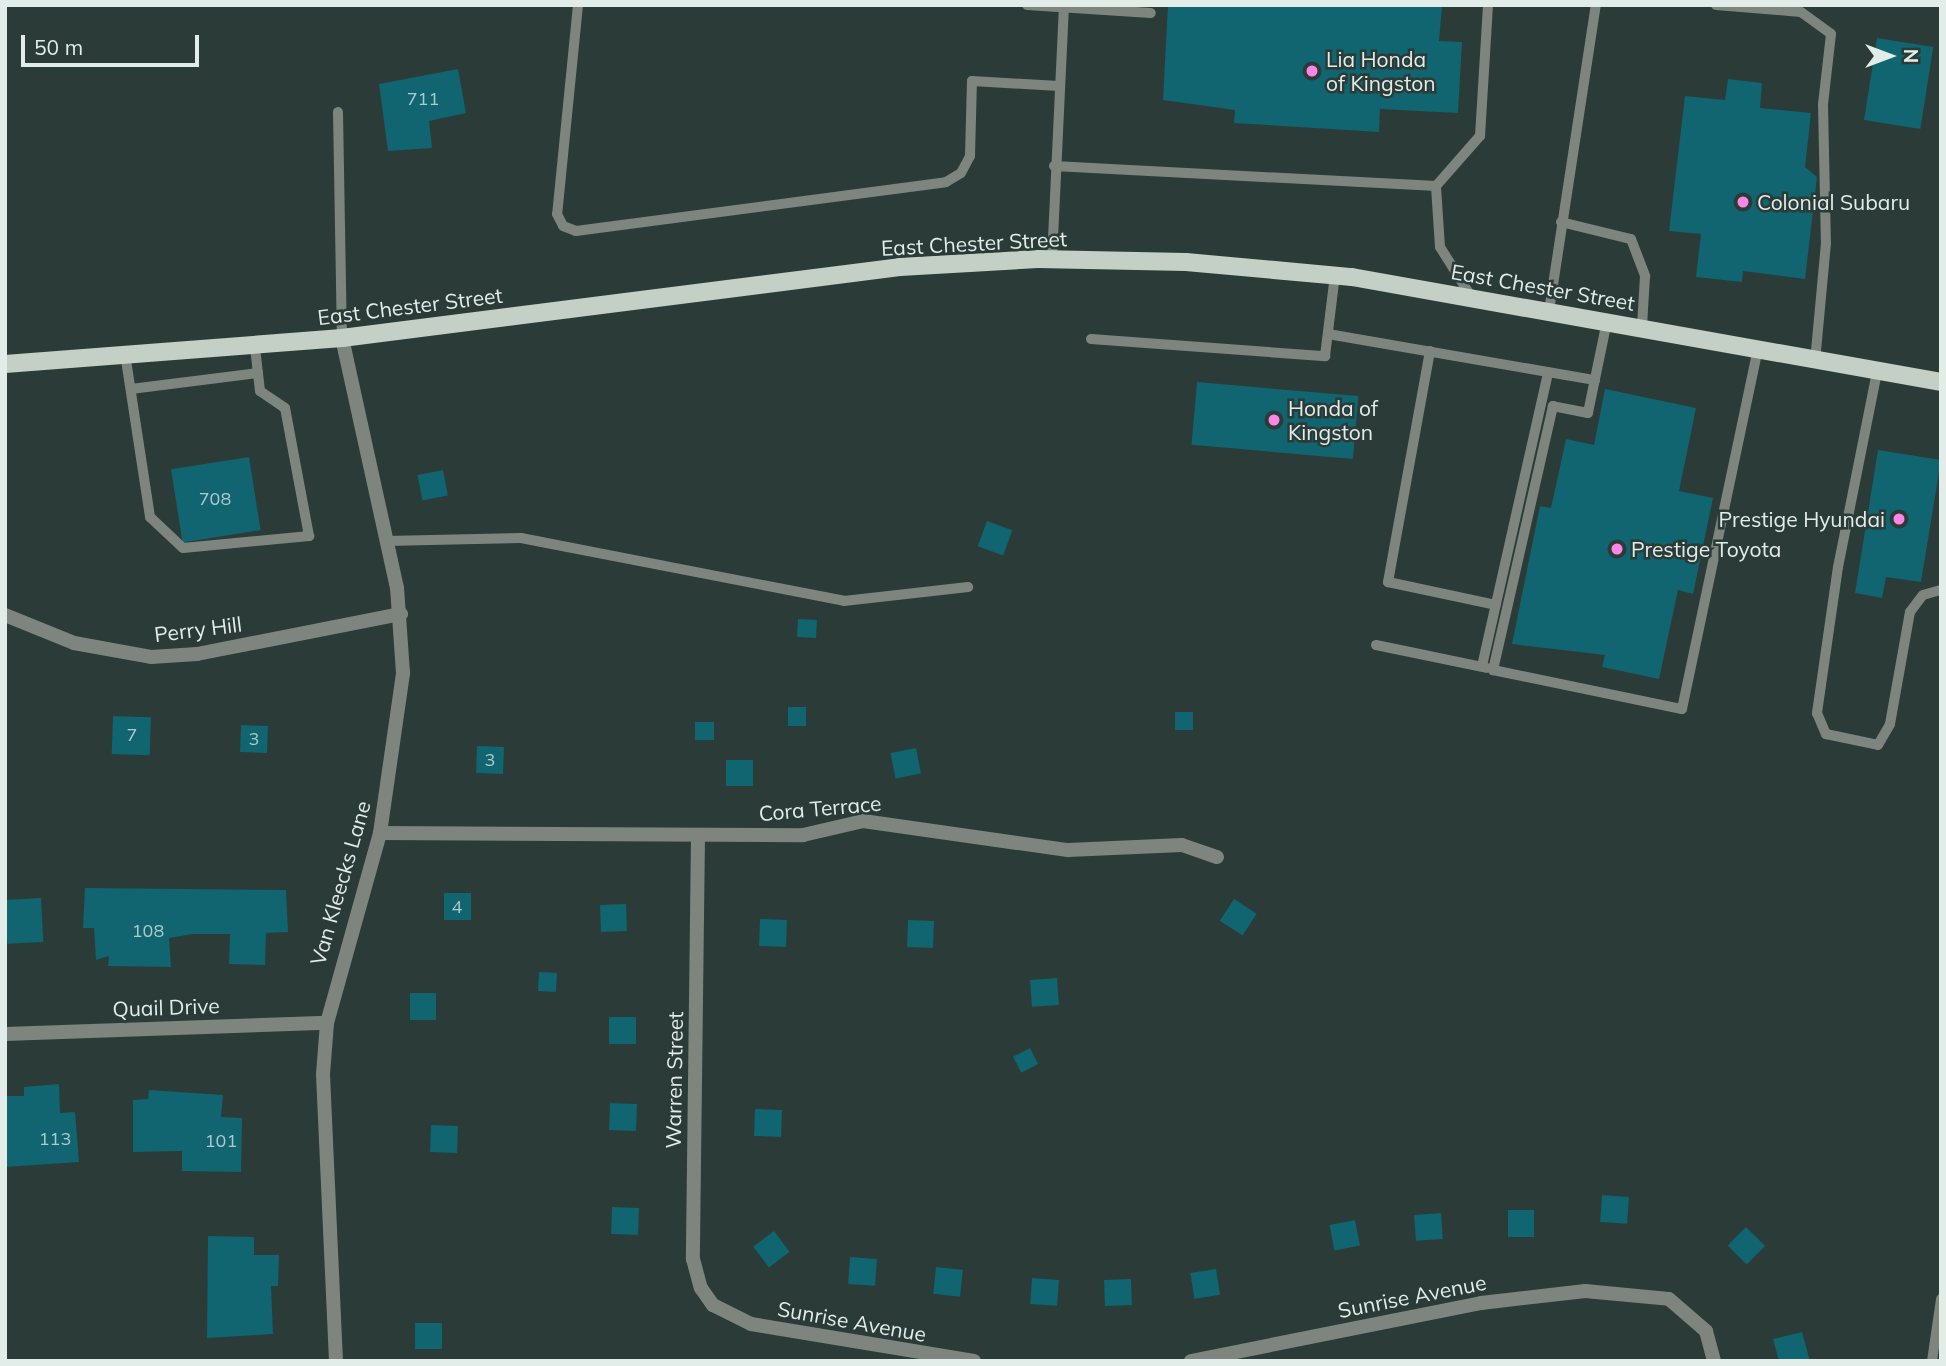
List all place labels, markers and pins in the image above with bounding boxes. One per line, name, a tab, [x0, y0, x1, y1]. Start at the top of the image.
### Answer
place label: Lia Honda of Kingston	[1326, 46, 1436, 96]
marker: Lia Honda of Kingston	[1304, 63, 1320, 79]
place label: Colonial Subaru	[1757, 189, 1910, 215]
marker: Colonial Subaru	[1735, 194, 1751, 210]
place label: Honda of Kingston	[1288, 395, 1378, 445]
marker: Honda of Kingston	[1266, 412, 1282, 428]
place label: Prestige Hyundai	[1719, 506, 1885, 532]
marker: Prestige Hyundai	[1891, 511, 1907, 527]
place label: Prestige Toyota	[1631, 536, 1781, 562]
marker: Prestige Toyota	[1609, 541, 1625, 557]

